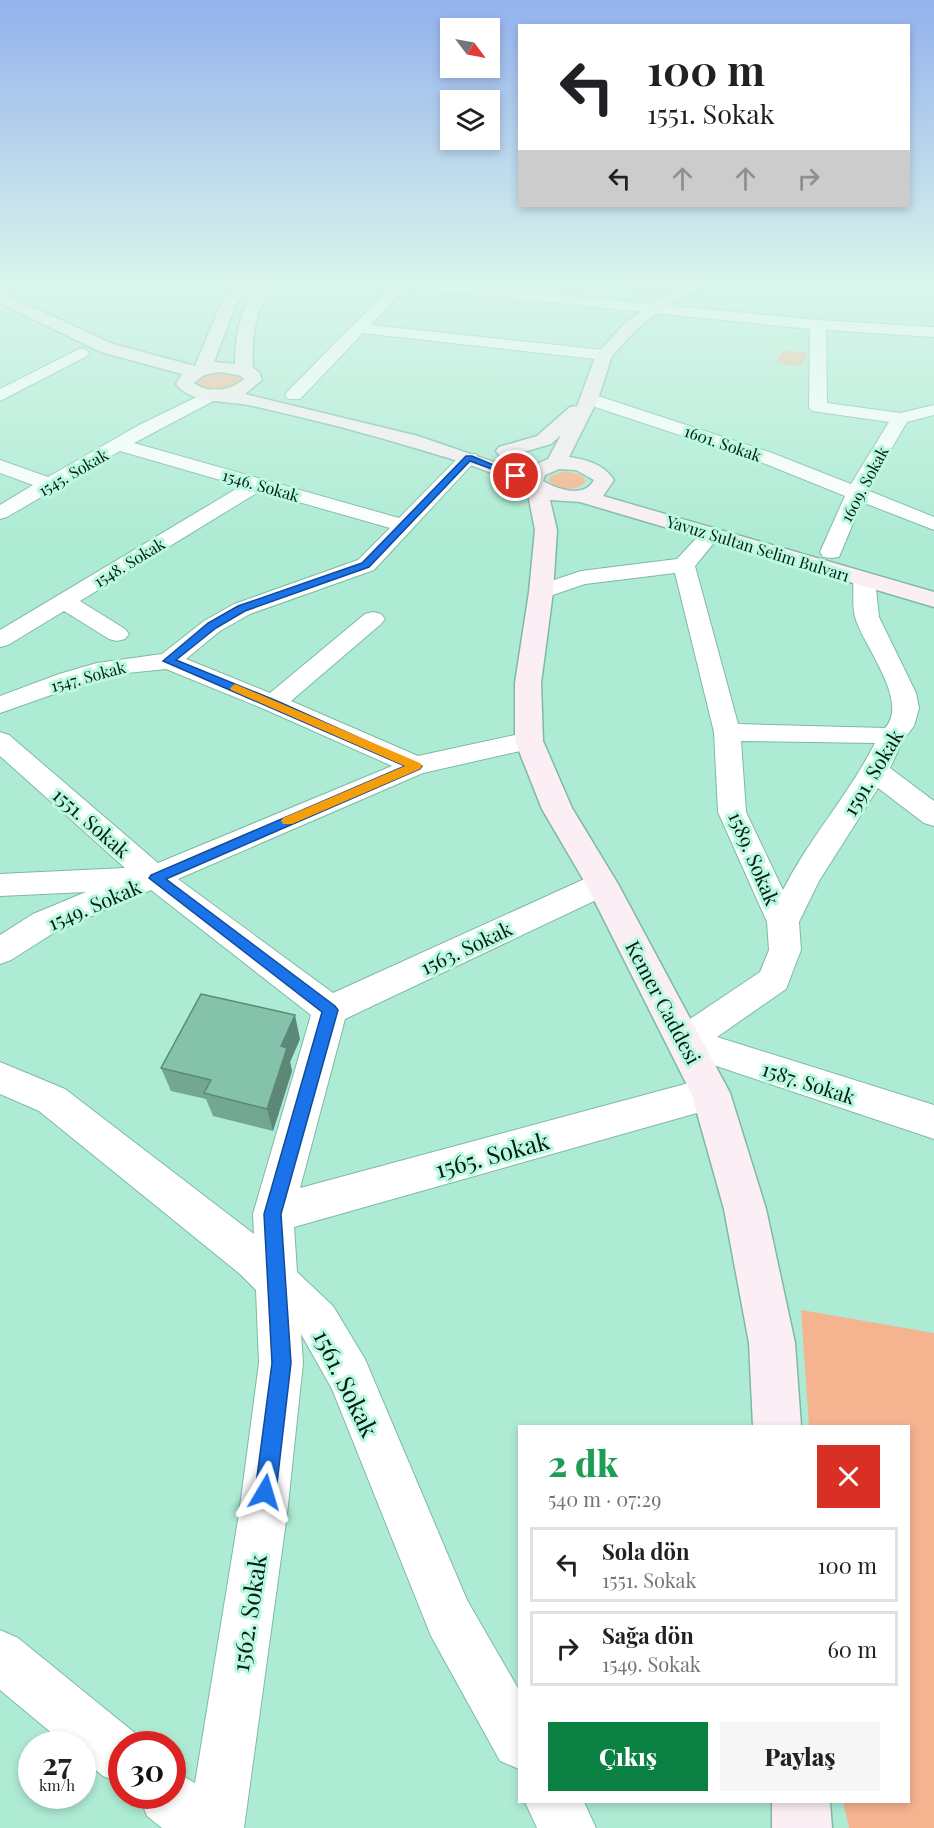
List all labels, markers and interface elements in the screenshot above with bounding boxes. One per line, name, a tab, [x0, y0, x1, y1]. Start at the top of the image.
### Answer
north arrow	[440, 18, 500, 78]
map controls	[440, 18, 500, 150]
text: 100 m	[647, 41, 765, 97]
icon: left	[548, 48, 626, 126]
button: layers	[440, 90, 500, 150]
text: 1551. Sokak	[647, 95, 775, 131]
icon: left	[603, 162, 636, 195]
icon: ahead	[666, 162, 699, 195]
icon: ahead	[729, 162, 762, 195]
icon: right	[792, 162, 825, 195]
street label: 1601. Sokak	[682, 420, 765, 466]
street label: 1609. Sokak	[835, 442, 893, 525]
street label: 1545. Sokak	[34, 443, 112, 500]
pin	[490, 450, 541, 501]
icon: arrive	[499, 459, 532, 492]
street label: 1546. Sokak	[220, 464, 302, 506]
street label: Yavuz Sultan Selim Bulvarı	[663, 510, 852, 586]
street label: 1548. Sokak	[90, 532, 169, 591]
street label: 1547. Sokak	[48, 656, 128, 696]
street label: 1591. Sokak	[836, 724, 908, 820]
street label: 1551. Sokak	[47, 781, 137, 863]
street label: 1589. Sokak	[723, 807, 787, 909]
street label: 1549. Sokak	[43, 872, 145, 936]
street label: 1563. Sokak	[416, 914, 516, 980]
street label: Kemer Caddesi	[620, 935, 708, 1069]
street label: 1587. Sokak	[759, 1054, 859, 1110]
street label: 1565. Sokak	[431, 1123, 553, 1185]
street label: 1561. Sokak	[307, 1324, 387, 1443]
text: 2 dk	[548, 1438, 618, 1486]
button: close	[817, 1445, 880, 1508]
position arrow	[233, 1460, 297, 1524]
text: 540 m · 07:29	[548, 1485, 661, 1512]
text: Sola dön	[602, 1536, 689, 1566]
icon: left	[551, 1548, 584, 1581]
text: 100 m	[817, 1550, 877, 1580]
street label: 1562. Sokak	[223, 1551, 273, 1674]
text: 1551. Sokak	[602, 1566, 697, 1593]
text: Sağa dön	[602, 1620, 694, 1650]
icon: right	[551, 1632, 584, 1665]
text: 60 m	[827, 1634, 877, 1664]
text: 1549. Sokak	[602, 1650, 701, 1677]
button: Çıkış	[548, 1722, 708, 1791]
button: Paylaş	[720, 1722, 880, 1791]
speed limit sign: 30	[108, 1731, 186, 1809]
text: 27	[42, 1743, 72, 1783]
text: km/h	[39, 1775, 75, 1795]

